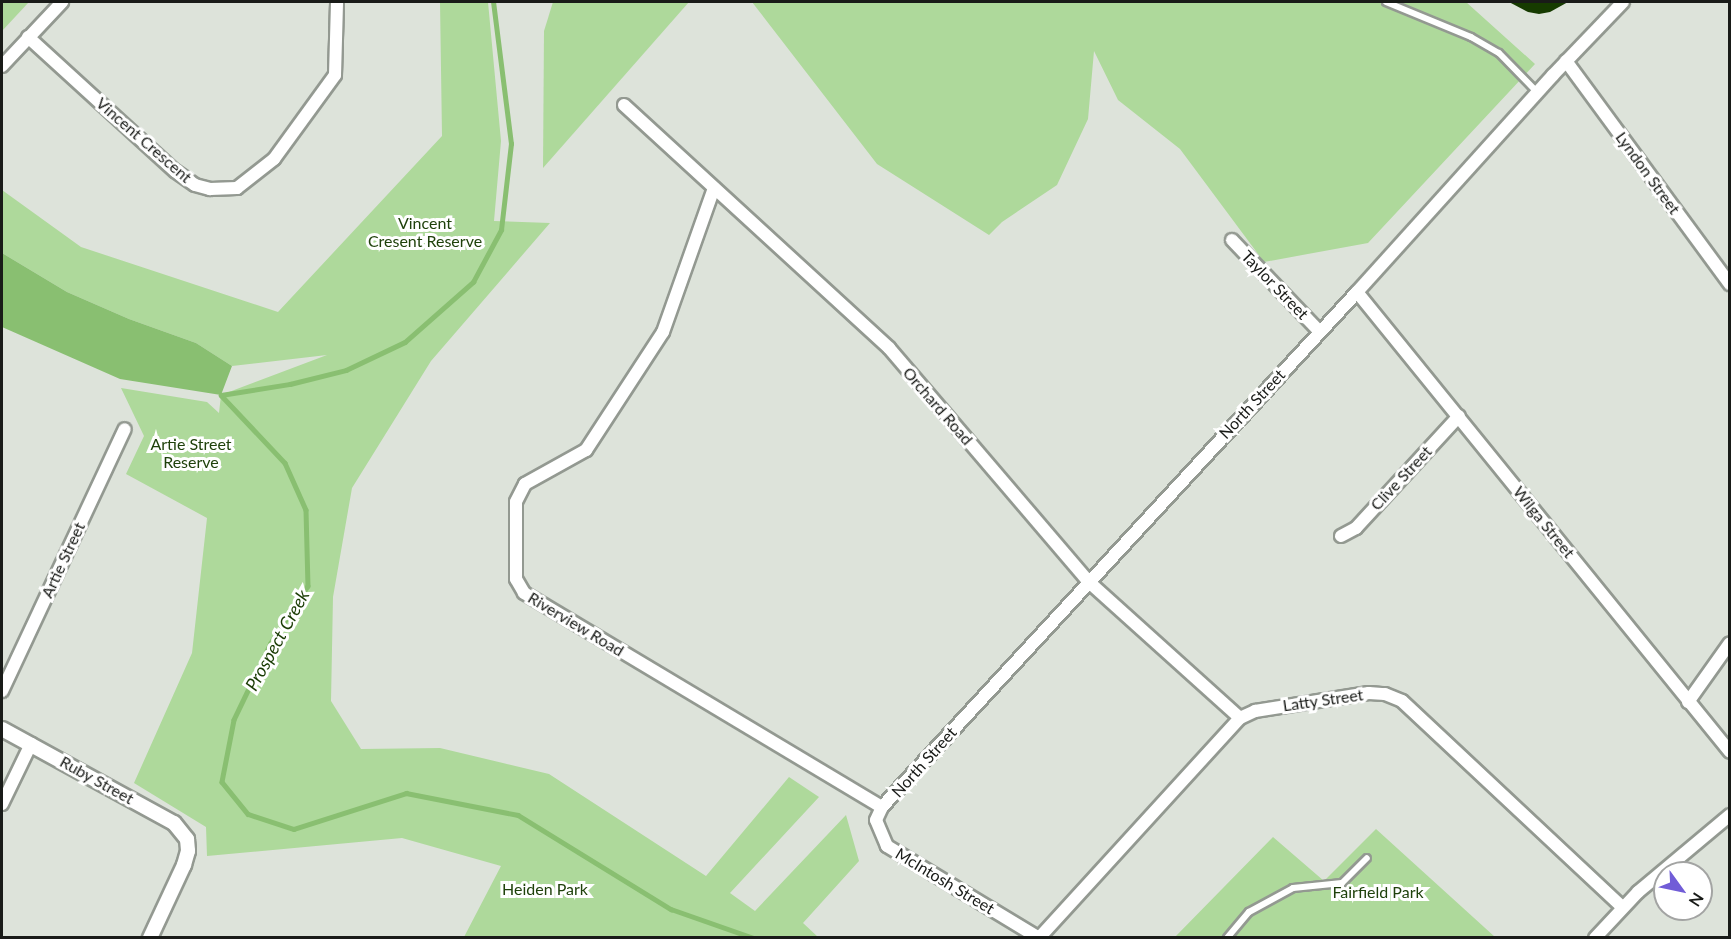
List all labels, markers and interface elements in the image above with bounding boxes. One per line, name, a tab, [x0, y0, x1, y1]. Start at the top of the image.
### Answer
street label: Vincent Crescent	[92, 93, 196, 187]
street label: Lyndon Street	[1612, 128, 1684, 218]
park label: Vincent Cresent Reserve	[368, 213, 482, 251]
street label: Taylor Street	[1237, 246, 1313, 324]
street label: Orchard Road	[899, 363, 977, 449]
street label: North Street	[1215, 365, 1289, 443]
park label: Artie Street Reserve	[150, 434, 232, 472]
street label: Clive Street	[1366, 442, 1436, 514]
street label: Wilga Street	[1509, 482, 1579, 562]
street label: Artie Street	[37, 519, 89, 601]
water label: Prospect Creek	[240, 586, 314, 694]
street label: Riverview Road	[524, 588, 628, 660]
street label: Latty Street	[1281, 685, 1365, 715]
street label: North Street	[888, 723, 960, 801]
street label: Ruby Street	[57, 752, 137, 808]
street label: McIntosh Street	[892, 844, 998, 918]
north arrow	[1653, 861, 1713, 921]
park label: Heiden Park	[502, 879, 588, 899]
park label: Fairfield Park	[1332, 882, 1424, 902]
text: N	[1686, 890, 1708, 910]

